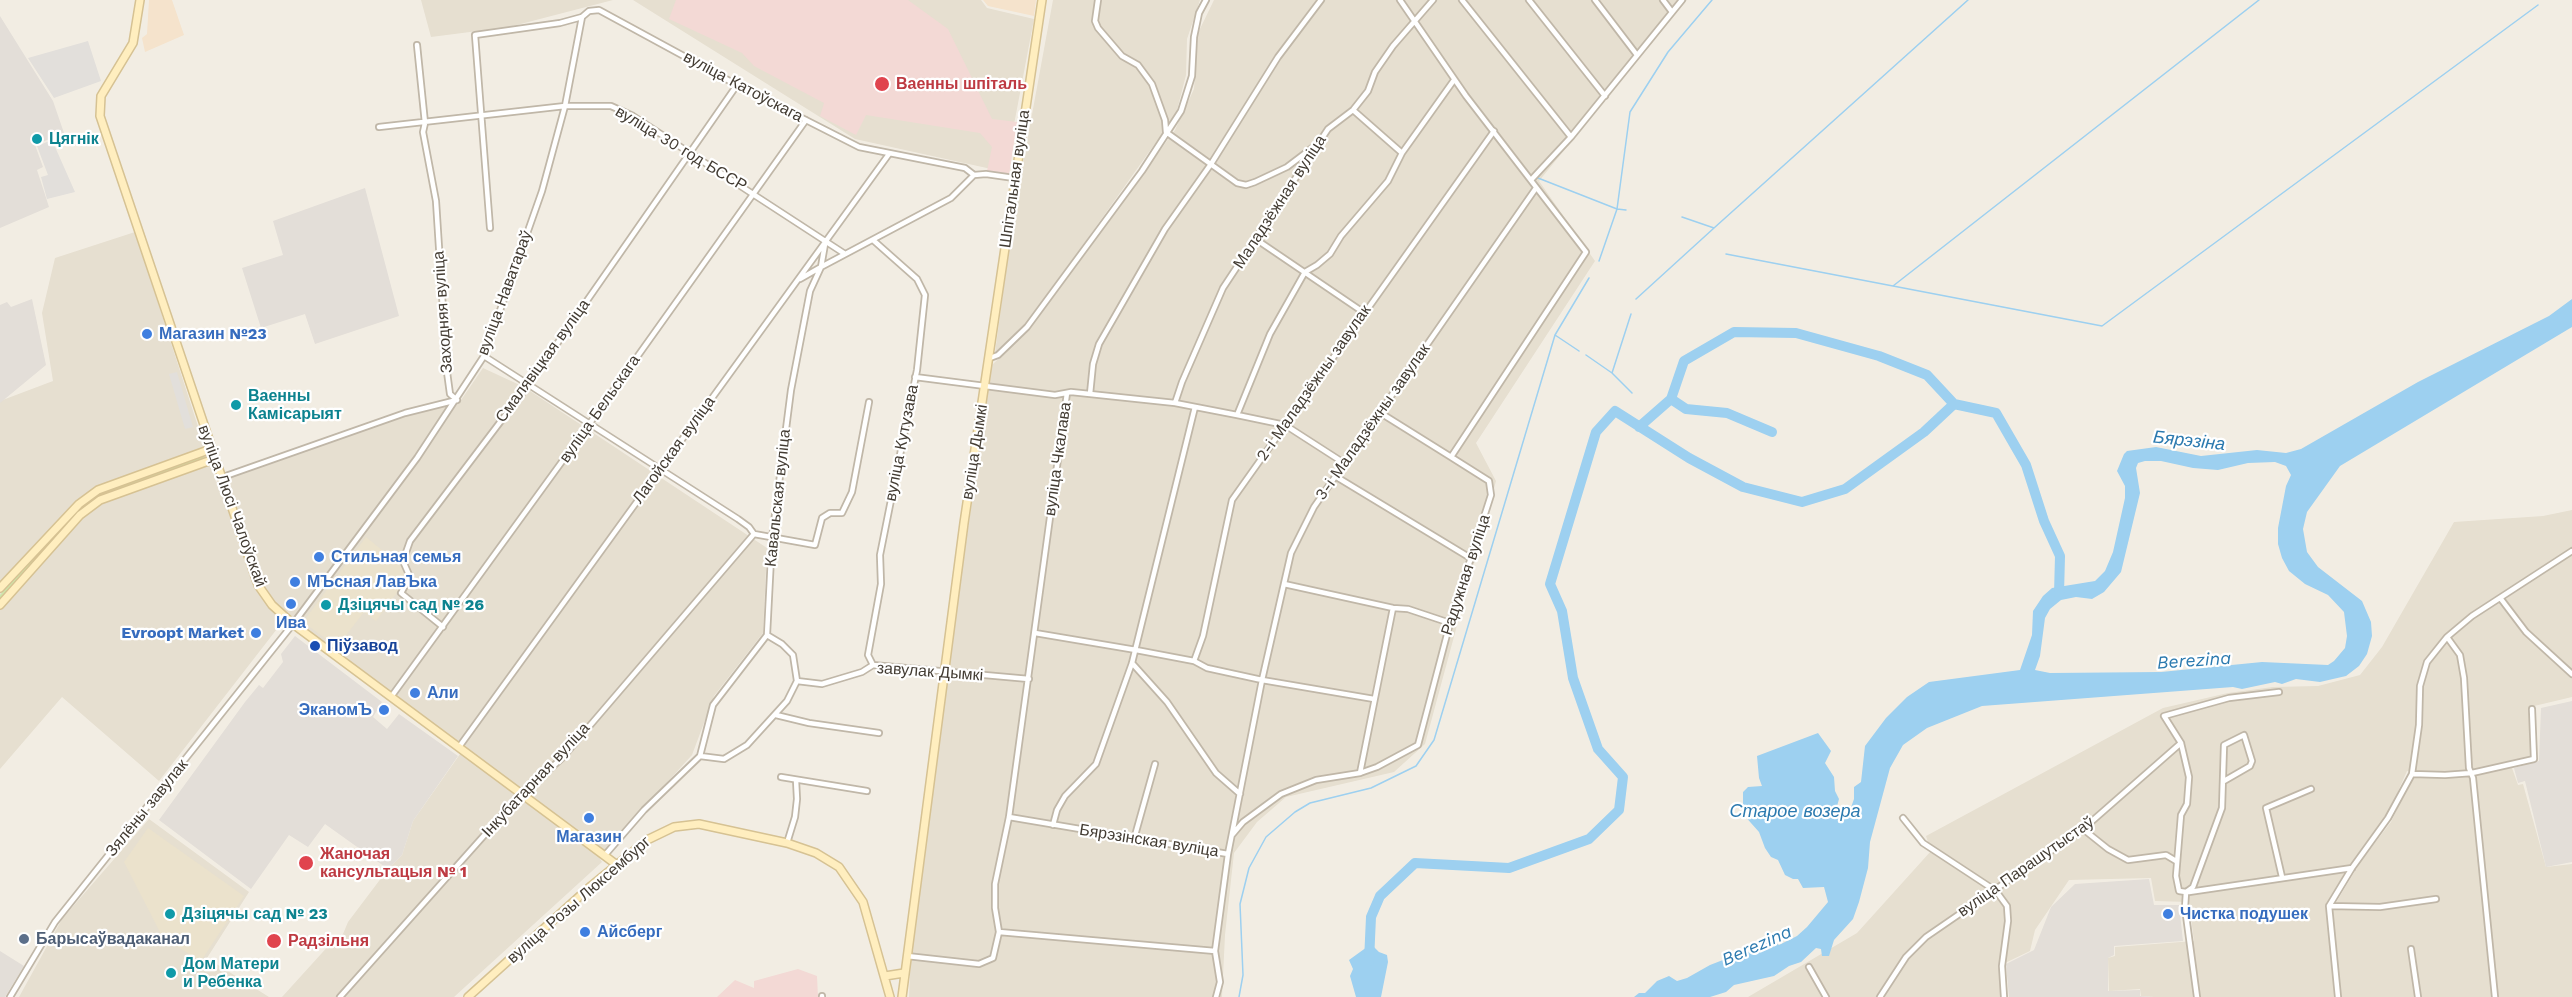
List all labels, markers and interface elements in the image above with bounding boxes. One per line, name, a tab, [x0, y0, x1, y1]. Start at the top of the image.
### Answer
street label: вуліца Катоўскага	[680, 47, 806, 127]
place label: Ваенны шпіталь	[896, 74, 1027, 94]
marker: Ваенны шпіталь	[873, 75, 891, 93]
street label: вуліца 30 год БССР	[612, 102, 750, 196]
street label: Шпітальная вуліца	[996, 109, 1034, 249]
place label: Цягнік	[49, 129, 99, 149]
marker: Цягнік	[30, 132, 44, 146]
street label: Маладзёжная вуліца	[1230, 132, 1330, 272]
street label: вуліца Наватараў	[474, 228, 536, 358]
street label: Заходняя вуліца	[429, 250, 457, 374]
street label: Смалявіцкая вуліца	[492, 296, 594, 426]
street label: 2-і Маладзёжны завулак	[1253, 301, 1375, 465]
place label: Магазин №23	[159, 324, 267, 344]
marker: Магазин №23	[140, 327, 154, 341]
street label: 3-і Маладзёжны завулак	[1312, 340, 1434, 504]
street label: вуліца Бельскага	[556, 351, 644, 467]
street label: вуліца Кутузава	[881, 383, 923, 503]
place label: Ваенны Камісарыят	[248, 386, 342, 424]
street label: Лагойская вуліца	[629, 393, 719, 507]
marker: Ваенны Камісарыят	[229, 398, 243, 412]
street label: вуліца Чкалава	[1041, 401, 1075, 517]
street label: вуліца Дымкі	[958, 403, 992, 501]
street label: вуліца Люсі Чалоўскай	[194, 422, 270, 590]
water label: Бярэзіна	[2152, 426, 2226, 456]
street label: Кавальская вуліца	[761, 428, 795, 568]
street label: Радужная вуліца	[1437, 512, 1495, 638]
place label: Стильная семья	[331, 547, 461, 567]
marker: Стильная семья	[312, 550, 326, 564]
place label: МЪсная ЛавЪка	[307, 572, 437, 592]
marker: МЪсная ЛавЪка	[288, 575, 302, 589]
place label: Дзіцячы сад № 26	[338, 595, 484, 615]
marker: Ива	[284, 597, 298, 611]
marker: Дзіцячы сад № 26	[319, 598, 333, 612]
place label: Ива	[276, 613, 306, 633]
place label: Evroopt Market	[121, 623, 244, 643]
marker: Evroopt Market	[249, 626, 263, 640]
place label: Піўзавод	[327, 636, 398, 656]
marker: Піўзавод	[308, 639, 322, 653]
water label: Berezina	[2156, 648, 2232, 674]
street label: завулак Дымкі	[876, 659, 984, 685]
place label: Али	[427, 683, 459, 703]
marker: Али	[408, 686, 422, 700]
place label: ЭканомЪ	[299, 700, 372, 720]
marker: ЭканомЪ	[377, 703, 391, 717]
street label: Інкубатарная вуліца	[478, 719, 594, 841]
street label: Зялёны завулак	[102, 755, 192, 861]
water label: Старое возера	[1730, 801, 1860, 823]
marker: Магазин	[582, 811, 596, 825]
street label: вуліца Парашутыстаў	[1954, 813, 2098, 921]
street label: Бярэзінская вуліца	[1078, 820, 1220, 862]
place label: Магазин	[556, 827, 622, 847]
street label: вуліца Розы Люксембург	[503, 832, 655, 968]
place label: Жаночая кансультацыя № 1	[320, 844, 467, 882]
marker: Жаночая кансультацыя № 1	[297, 854, 315, 872]
place label: Дзіцячы сад № 23	[182, 904, 328, 924]
place label: Чистка подушек	[2180, 904, 2308, 924]
marker: Дзіцячы сад № 23	[163, 907, 177, 921]
marker: Чистка подушек	[2161, 907, 2175, 921]
water label: Berezina	[1719, 921, 1795, 971]
place label: Айсберг	[597, 922, 662, 942]
marker: Айсберг	[578, 925, 592, 939]
place label: Барысаўвадаканал	[36, 929, 190, 949]
place label: Радзільня	[288, 931, 369, 951]
marker: Барысаўвадаканал	[17, 932, 31, 946]
marker: Радзільня	[265, 932, 283, 950]
place label: Дом Матери и Ребенка	[183, 954, 279, 992]
marker: Дом Матери и Ребенка	[164, 966, 178, 980]

